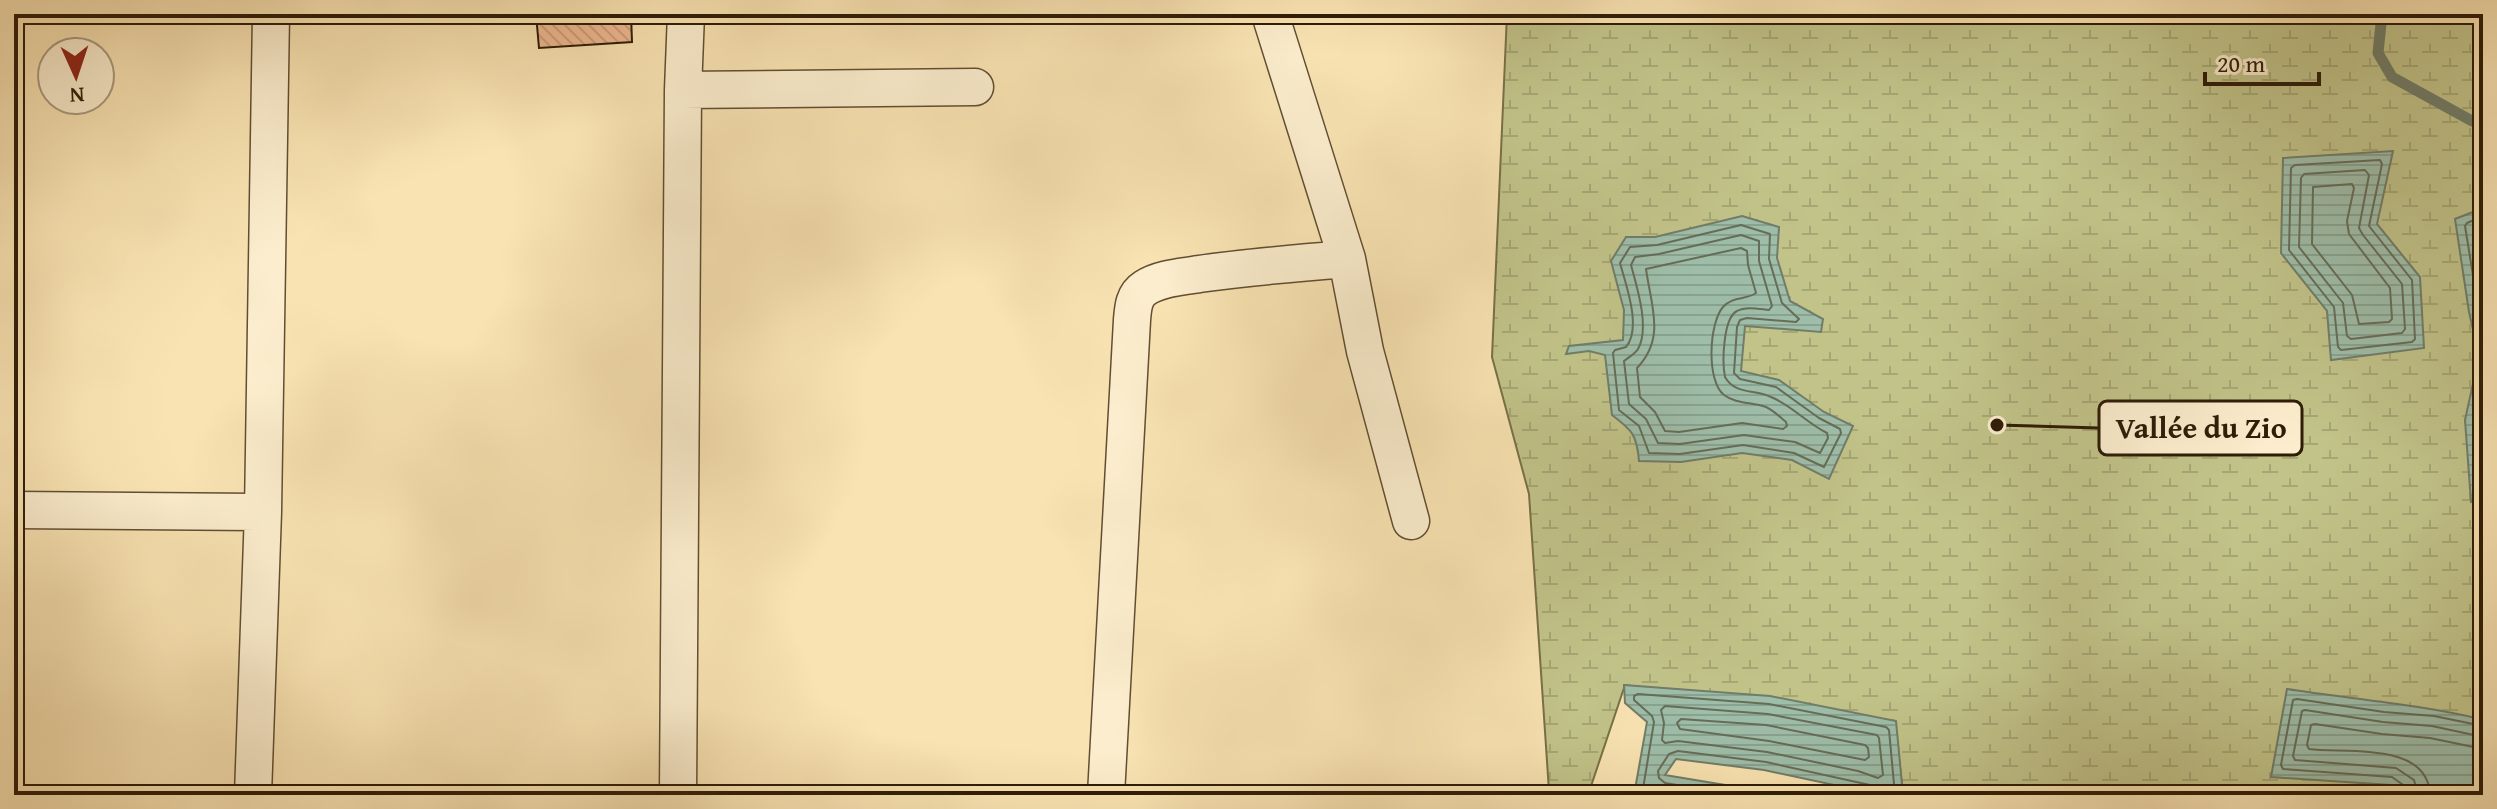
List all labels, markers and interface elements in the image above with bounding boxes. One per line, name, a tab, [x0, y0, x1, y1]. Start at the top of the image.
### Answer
north arrow	[36, 36, 116, 116]
scale bar	[2205, 36, 2319, 86]
text: 20 m	[2217, 46, 2265, 81]
text: N	[69, 80, 85, 112]
callout: Vallée du Zio	[2099, 401, 2302, 455]
text: Vallée du Zio	[2115, 405, 2287, 449]

